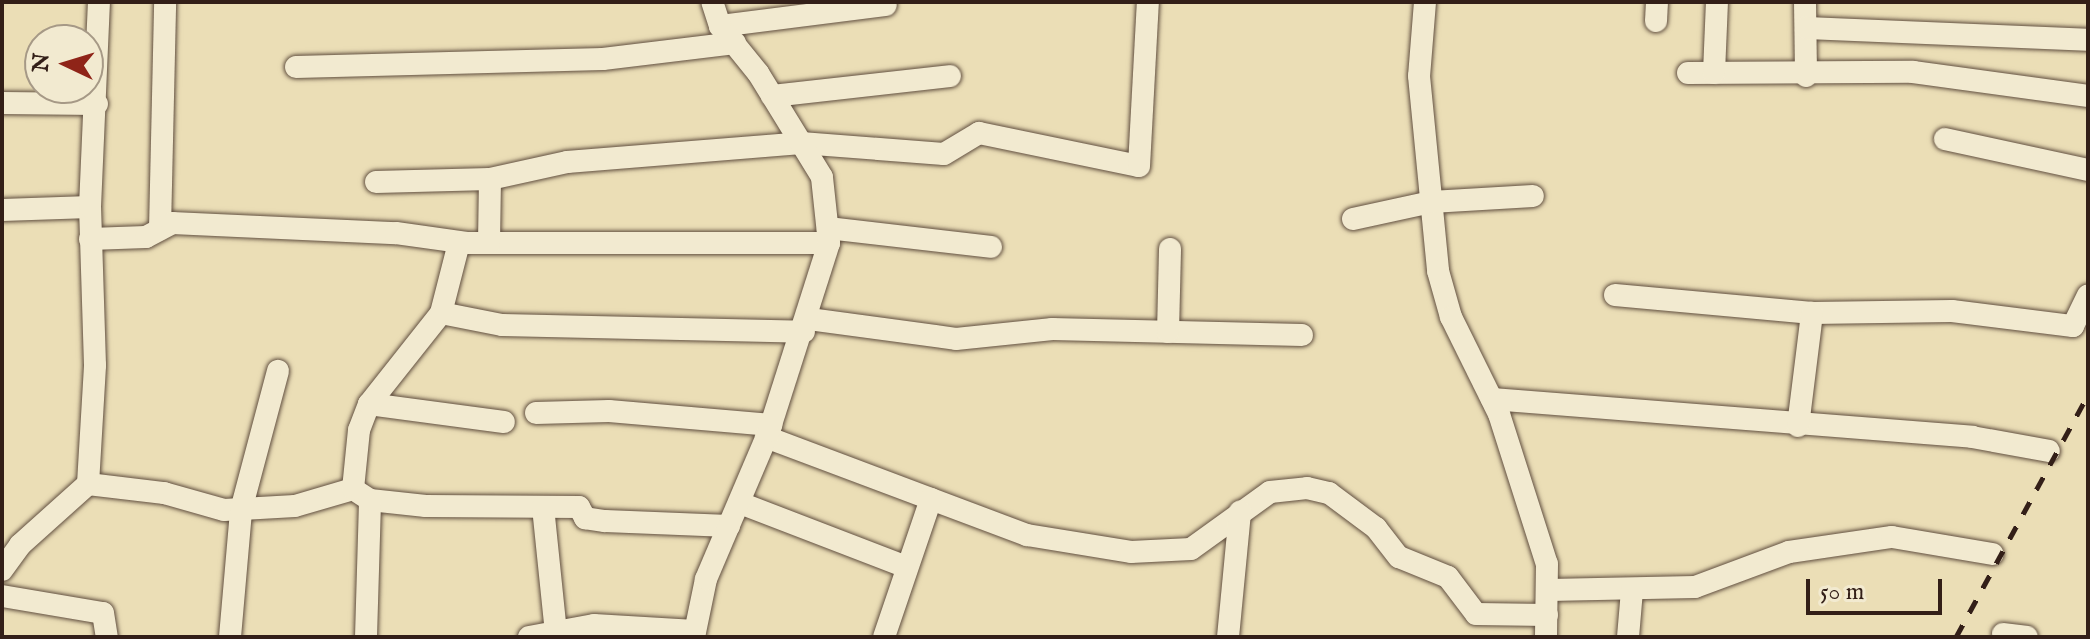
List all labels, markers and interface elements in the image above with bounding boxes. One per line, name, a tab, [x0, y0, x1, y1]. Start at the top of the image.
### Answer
north arrow	[24, 24, 104, 104]
text: N	[27, 52, 57, 73]
scale bar	[1810, 563, 1946, 613]
text: 50 m	[1820, 577, 1864, 608]

